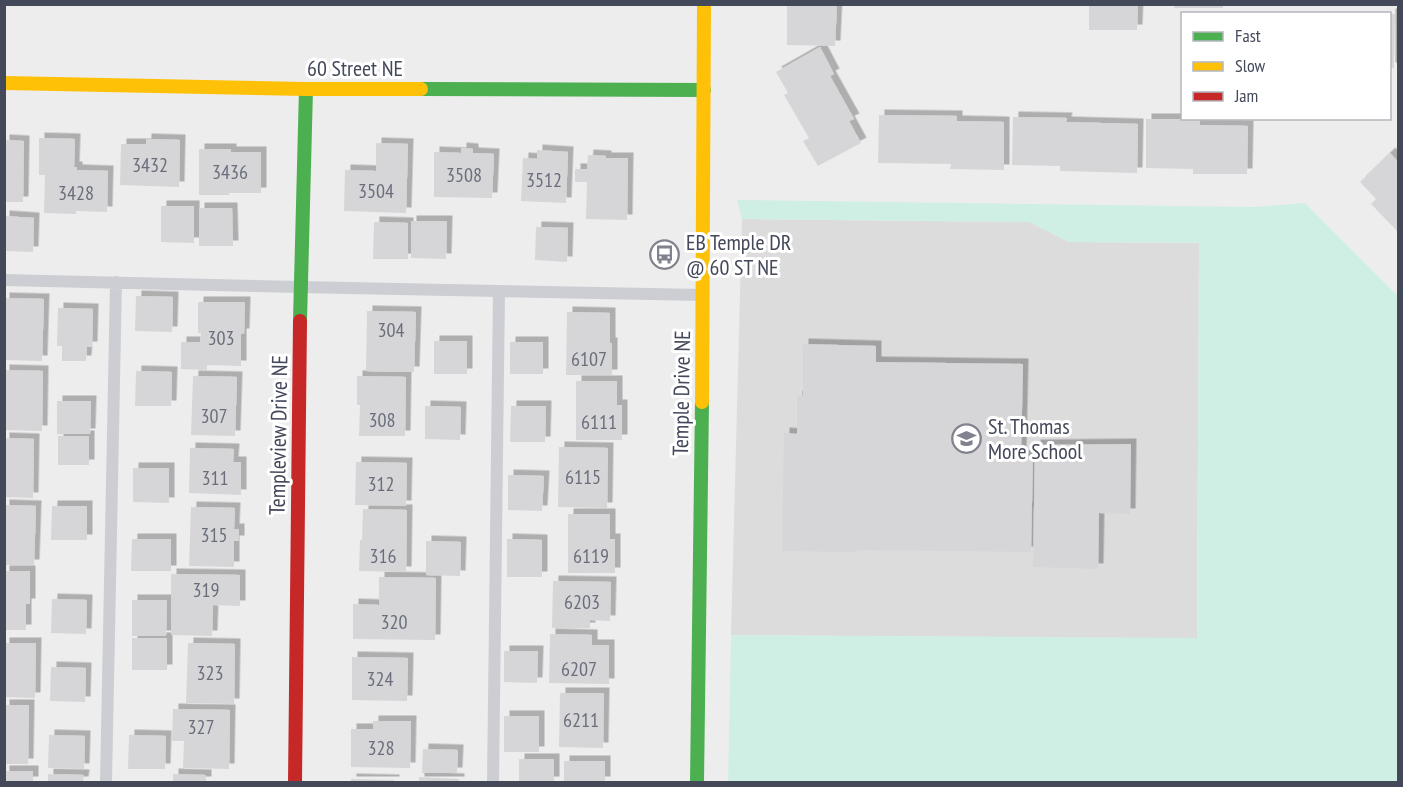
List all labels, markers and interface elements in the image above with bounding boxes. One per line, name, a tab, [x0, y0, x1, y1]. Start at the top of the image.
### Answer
legend	[1181, 12, 1391, 120]
text: Fast	[1235, 24, 1261, 47]
street label: 60 Street NE	[307, 54, 403, 82]
text: Slow	[1235, 54, 1266, 77]
text: Jam	[1234, 84, 1258, 107]
house number: 3432	[132, 152, 168, 178]
house number: 3436	[212, 159, 248, 185]
house number: 3508	[446, 162, 482, 188]
house number: 3512	[526, 167, 562, 193]
house number: 3504	[358, 178, 394, 204]
house number: 3428	[58, 180, 94, 206]
place label: EB Temple DR @ 60 ST NE	[686, 228, 791, 281]
bus stop icon: EB Temple DR @ 60 ST NE	[649, 239, 681, 271]
house number: 304	[378, 317, 405, 343]
house number: 303	[208, 325, 235, 351]
street label: Temple Drive NE	[666, 330, 696, 456]
house number: 6107	[571, 346, 607, 372]
street label: Templeview Drive NE	[263, 355, 293, 515]
house number: 307	[201, 403, 228, 429]
house number: 308	[369, 407, 396, 433]
house number: 6111	[581, 409, 617, 435]
place label: St. Thomas More School	[988, 412, 1083, 465]
school or university icon: St. Thomas More School	[951, 423, 983, 455]
house number: 6115	[565, 464, 601, 490]
house number: 311	[202, 465, 229, 491]
house number: 312	[368, 471, 395, 497]
house number: 315	[201, 522, 228, 548]
house number: 316	[370, 543, 397, 569]
house number: 6119	[573, 543, 609, 569]
house number: 319	[193, 577, 220, 603]
house number: 6203	[564, 589, 600, 615]
house number: 320	[381, 609, 408, 635]
house number: 6207	[561, 656, 597, 682]
house number: 323	[197, 660, 224, 686]
house number: 324	[367, 666, 394, 692]
house number: 6211	[563, 707, 599, 733]
house number: 327	[188, 714, 215, 740]
house number: 328	[368, 735, 395, 761]

